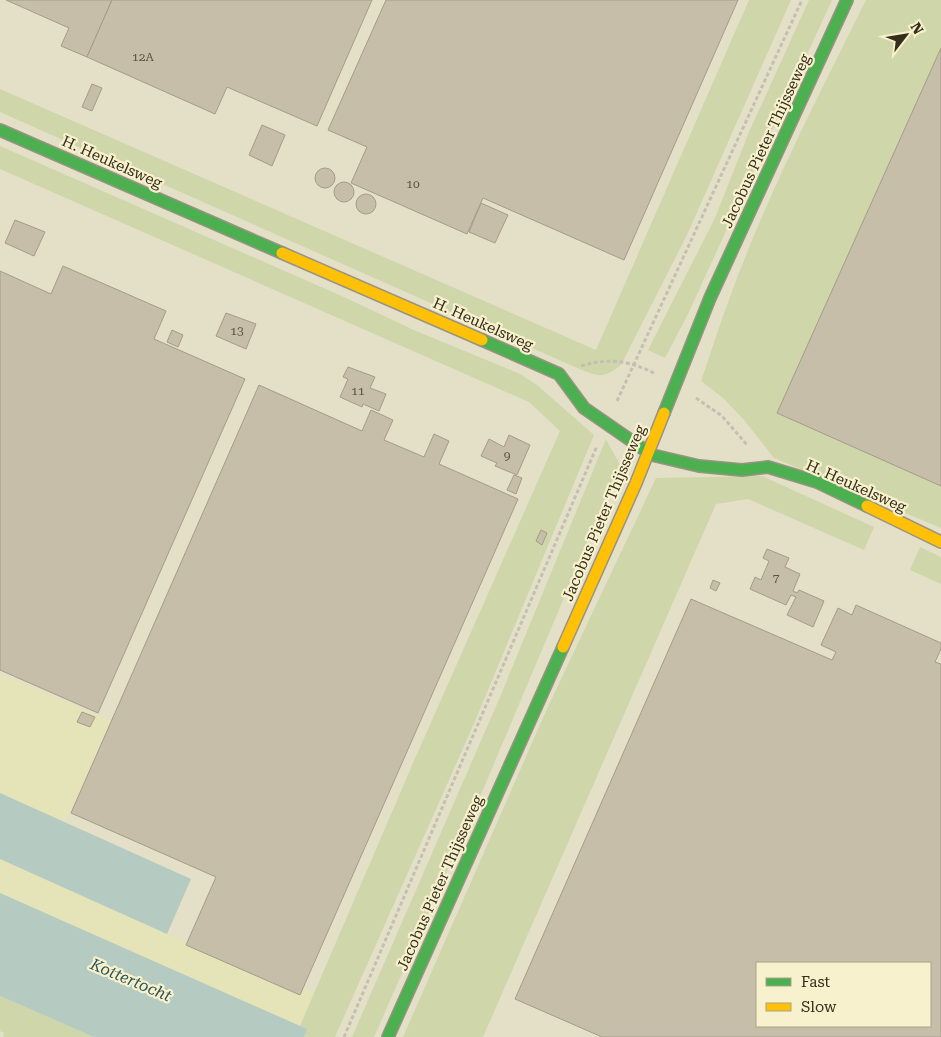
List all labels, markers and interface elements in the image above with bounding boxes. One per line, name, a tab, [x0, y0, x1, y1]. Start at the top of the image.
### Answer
north arrow	[881, 10, 931, 60]
text: N	[908, 20, 927, 37]
house number: 12A	[132, 50, 155, 64]
street label: Jacobus Pieter Thijsseweg	[718, 51, 814, 231]
street label: H. Heukelsweg	[59, 132, 165, 192]
house number: 10	[406, 177, 420, 191]
street label: H. Heukelsweg	[430, 294, 536, 354]
house number: 13	[230, 324, 244, 338]
house number: 11	[351, 384, 365, 398]
street label: Jacobus Pieter Thijsseweg	[559, 422, 650, 604]
house number: 9	[504, 449, 511, 463]
street label: H. Heukelsweg	[803, 456, 909, 516]
house number: 7	[773, 571, 780, 585]
street label: Jacobus Pieter Thijsseweg	[393, 792, 487, 973]
water label: Kottertocht	[87, 954, 174, 1006]
legend	[756, 962, 931, 1027]
text: Fast	[801, 973, 831, 991]
text: Slow	[801, 998, 837, 1016]

